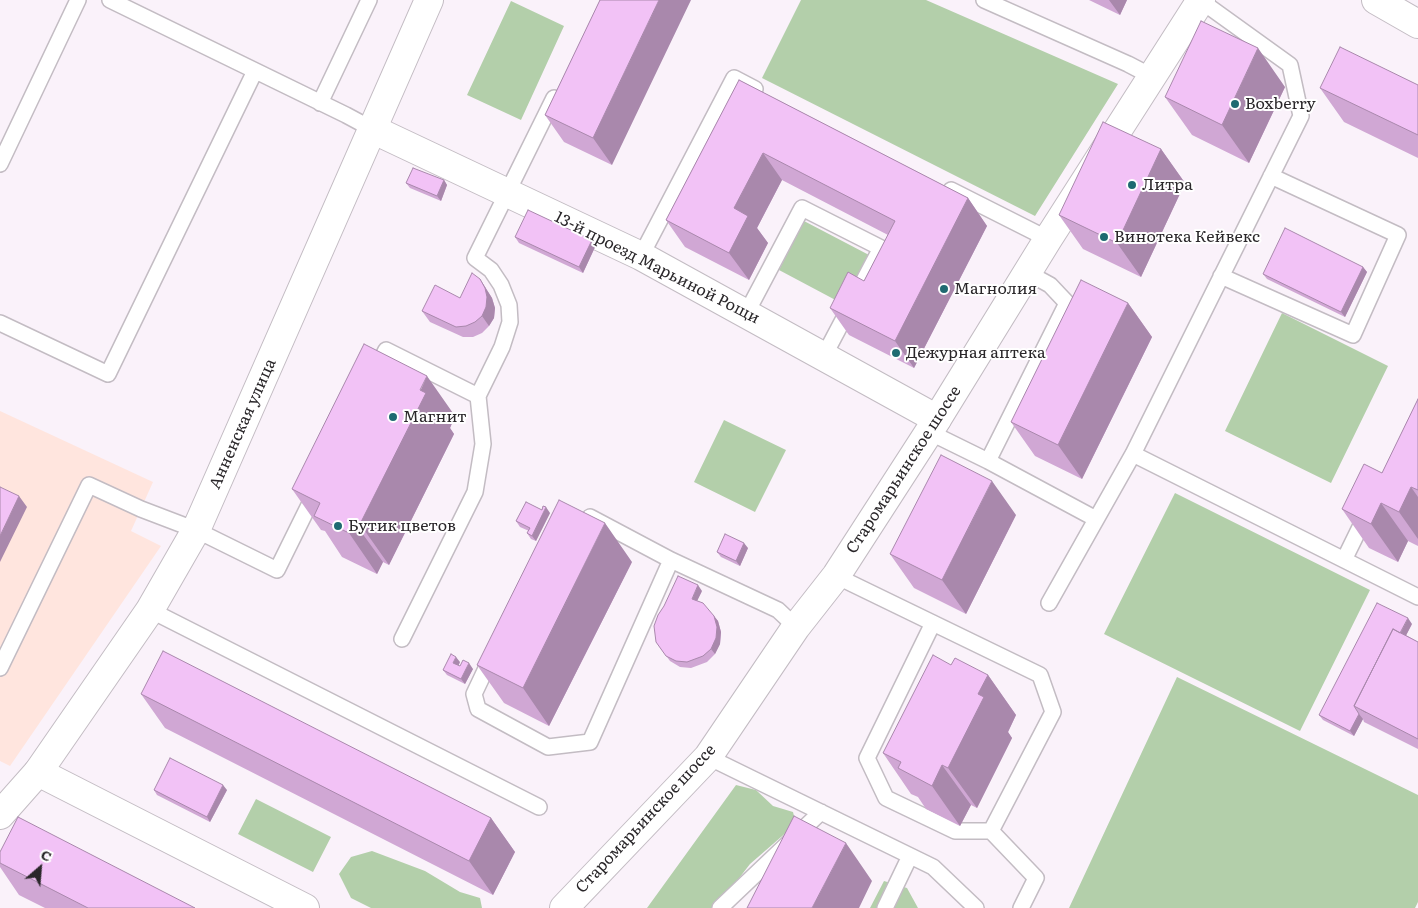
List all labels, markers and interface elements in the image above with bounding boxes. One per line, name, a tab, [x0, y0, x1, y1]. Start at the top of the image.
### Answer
place label: Boxberry	[1245, 94, 1316, 114]
marker: Boxberry	[1229, 98, 1241, 110]
place label: Литра	[1142, 175, 1193, 195]
marker: Литра	[1126, 179, 1138, 191]
street label: 13-й проезд Марьиной Рощи	[551, 208, 763, 328]
place label: Винотека Кейвекс	[1114, 227, 1260, 247]
marker: Винотека Кейвекс	[1098, 231, 1110, 243]
place label: Магнолия	[954, 279, 1037, 299]
marker: Магнолия	[938, 283, 950, 295]
place label: Дежурная аптека	[906, 343, 1046, 363]
marker: Дежурная аптека	[890, 347, 902, 359]
street label: Анненская улица	[206, 356, 280, 492]
street label: Старомарьинское шоссе	[843, 383, 965, 557]
place label: Магнит	[403, 407, 467, 427]
marker: Магнит	[387, 411, 399, 423]
place label: Бутик цветов	[348, 516, 456, 536]
marker: Бутик цветов	[332, 520, 344, 532]
street label: Старомарьинское шоссе	[572, 741, 720, 897]
north arrow	[15, 843, 65, 893]
text: С	[38, 843, 56, 866]

